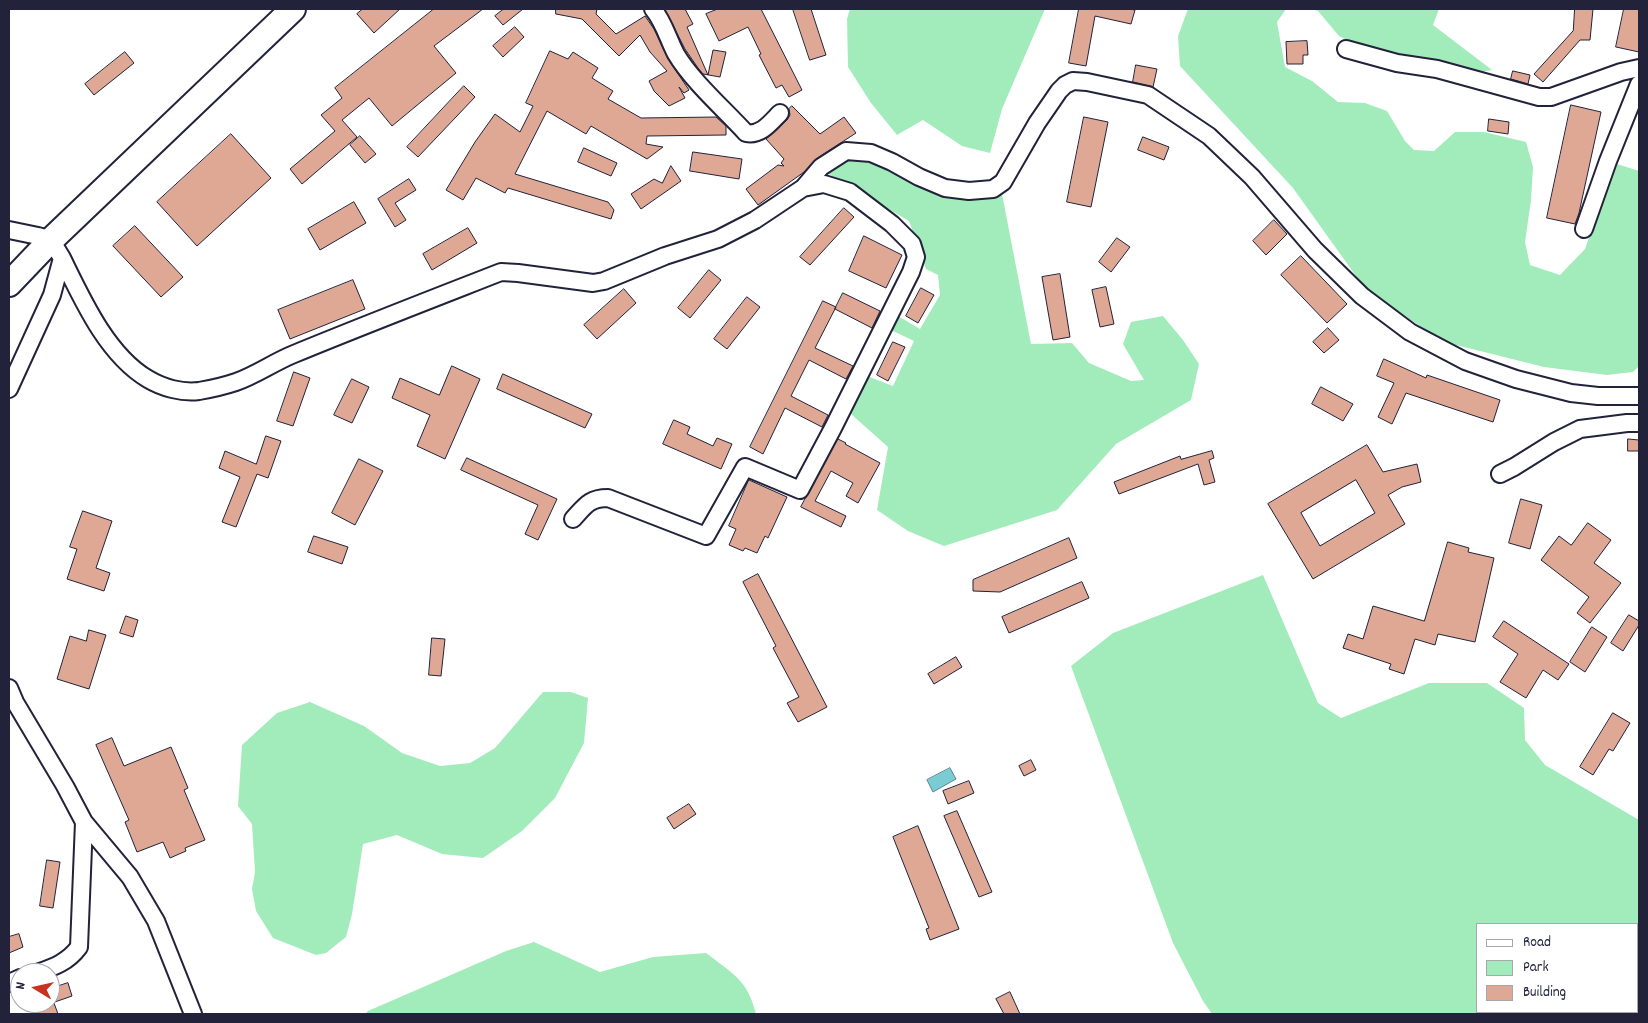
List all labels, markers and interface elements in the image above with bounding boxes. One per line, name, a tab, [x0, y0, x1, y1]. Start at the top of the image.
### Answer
legend	[1476, 923, 1638, 1013]
text: Road	[1523, 932, 1551, 954]
text: Park	[1523, 957, 1549, 979]
north arrow	[10, 963, 60, 1013]
text: N	[11, 981, 32, 991]
text: Building	[1523, 982, 1566, 1004]

